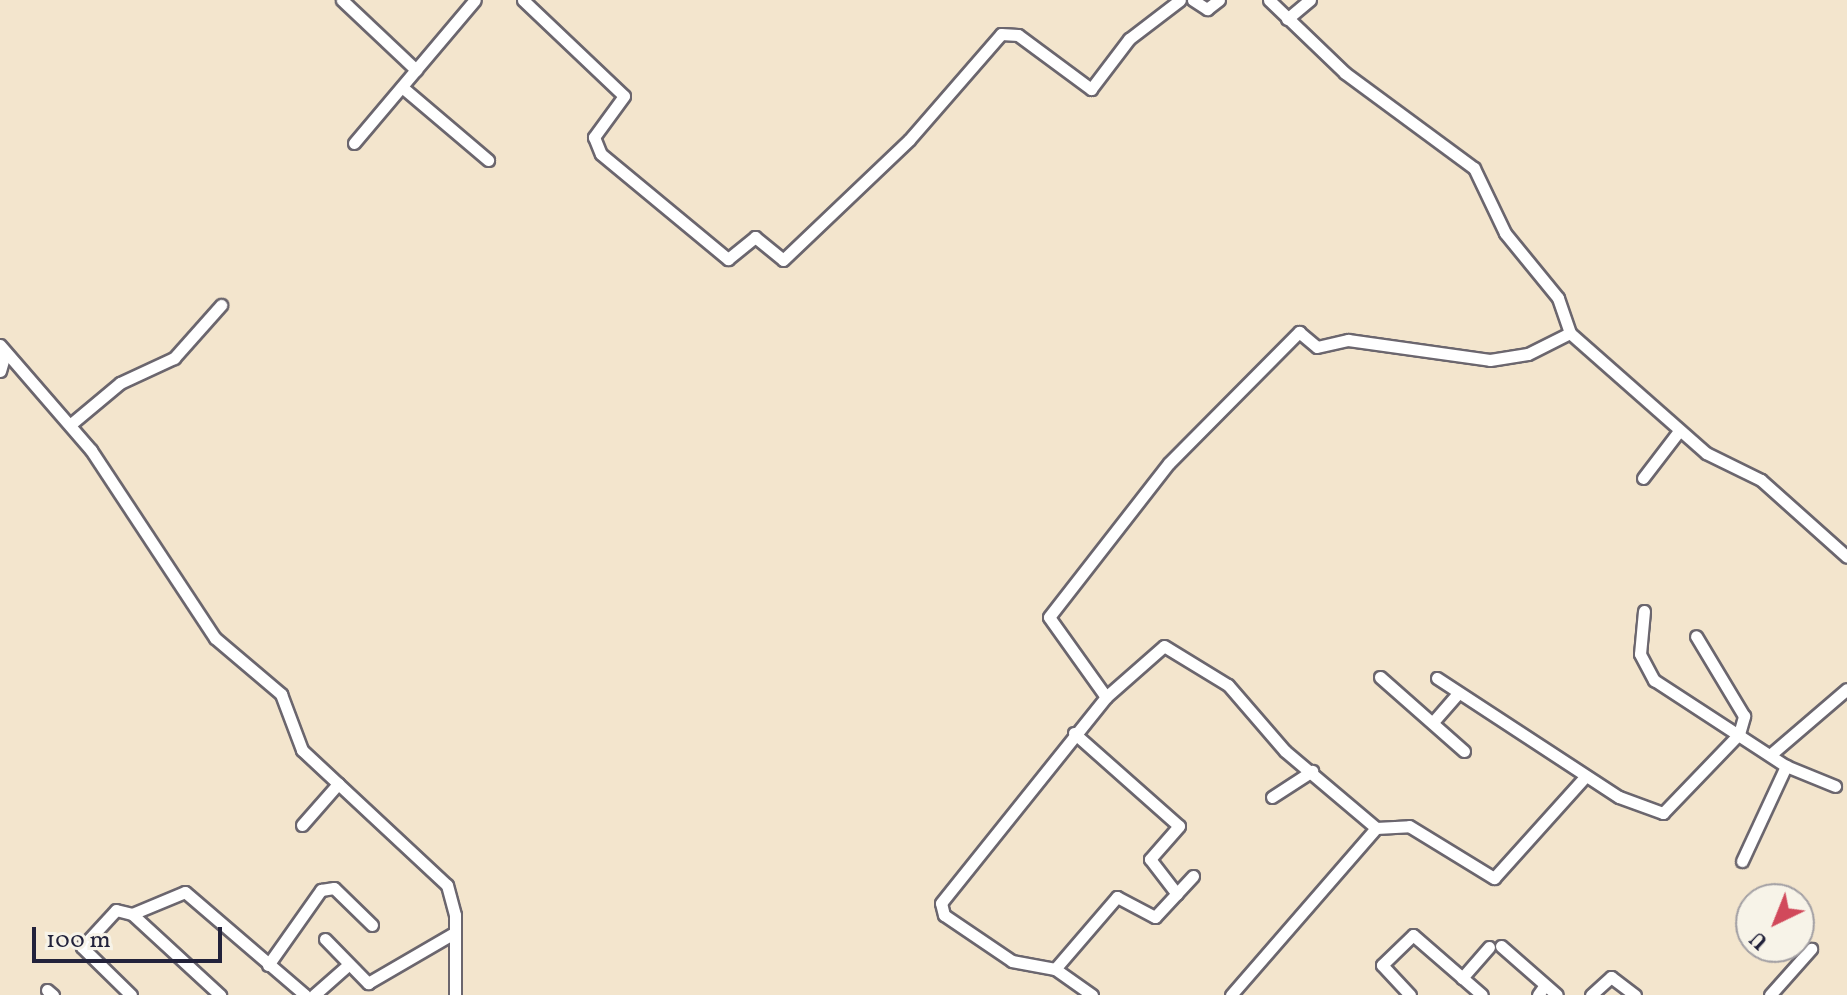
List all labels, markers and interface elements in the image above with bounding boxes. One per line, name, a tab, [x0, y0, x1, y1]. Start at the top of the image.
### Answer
north arrow	[1735, 883, 1815, 963]
scale bar	[36, 911, 226, 961]
text: U	[1744, 923, 1776, 956]
text: 100 m	[46, 924, 111, 958]

